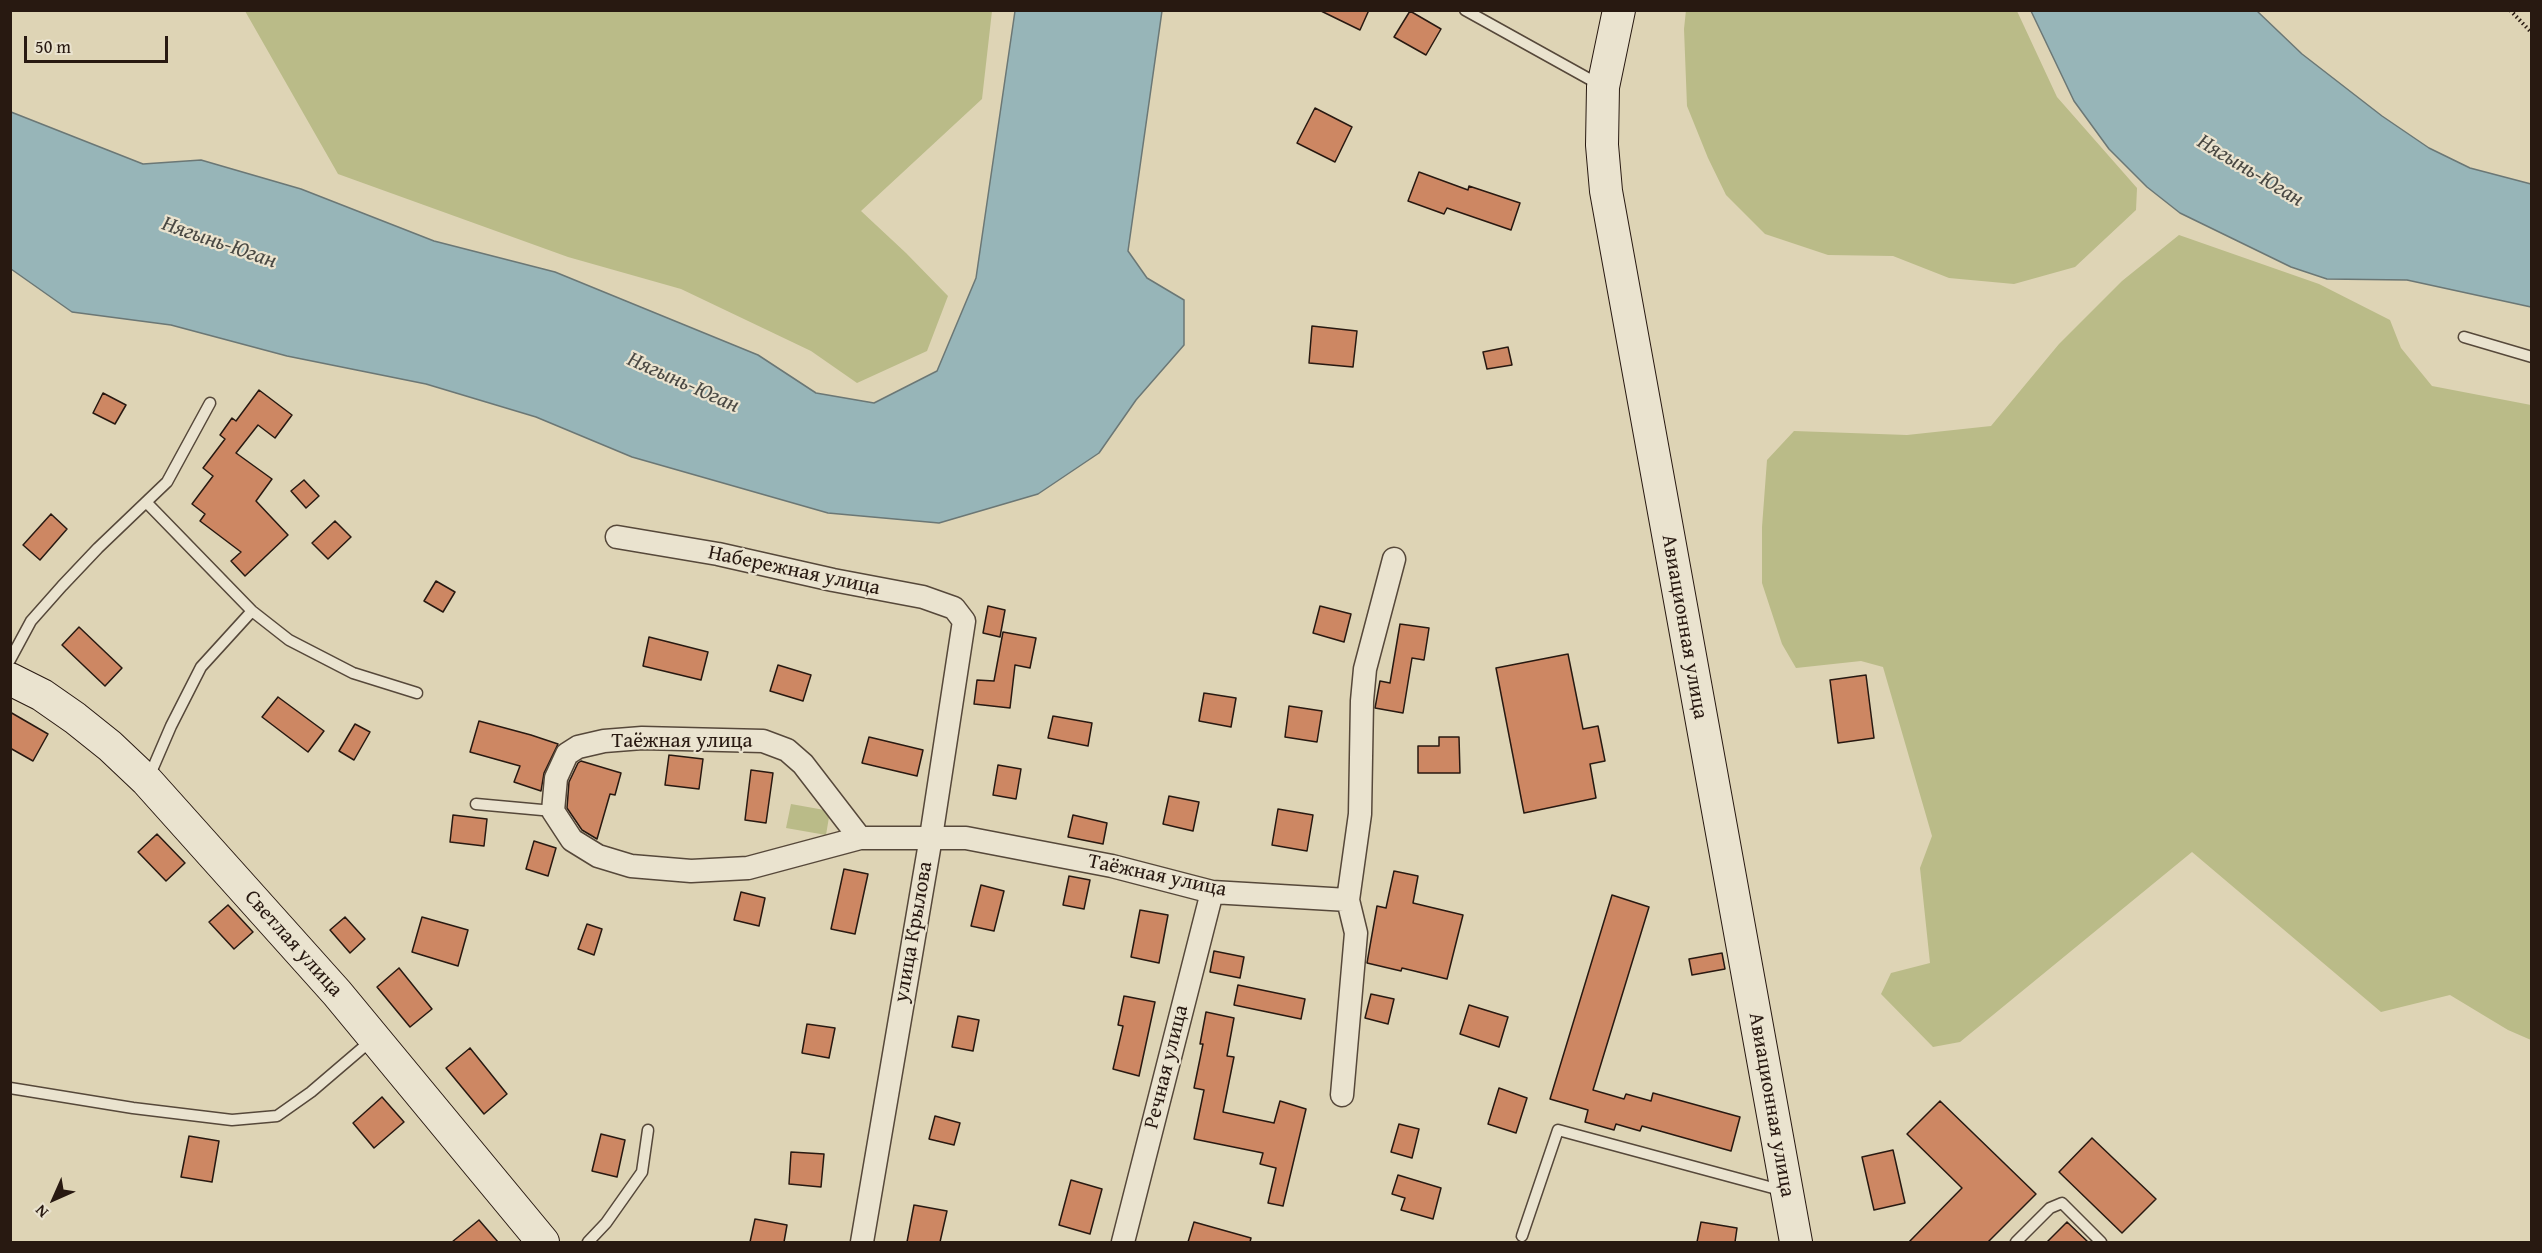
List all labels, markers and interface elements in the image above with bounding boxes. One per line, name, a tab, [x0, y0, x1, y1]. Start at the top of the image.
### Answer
scale bar	[27, 24, 171, 62]
text: 50 m	[35, 33, 71, 60]
water label: Нягынь-Юган	[2192, 129, 2308, 213]
water label: Нягынь-Юган	[158, 211, 280, 275]
water label: Нягынь-Юган	[623, 347, 743, 419]
street label: Авиационная улица	[1655, 533, 1713, 721]
street label: Набережная улица	[706, 540, 882, 602]
street label: Таёжная улица	[611, 729, 753, 755]
street label: Таёжная улица	[1085, 849, 1229, 903]
street label: улица Крылова	[889, 860, 939, 1004]
street label: Светлая улица	[238, 885, 348, 1003]
street label: Речная улица	[1139, 1003, 1195, 1131]
street label: Авиационная улица	[1742, 1011, 1800, 1199]
north arrow	[24, 1169, 84, 1229]
text: N	[29, 1199, 54, 1224]

